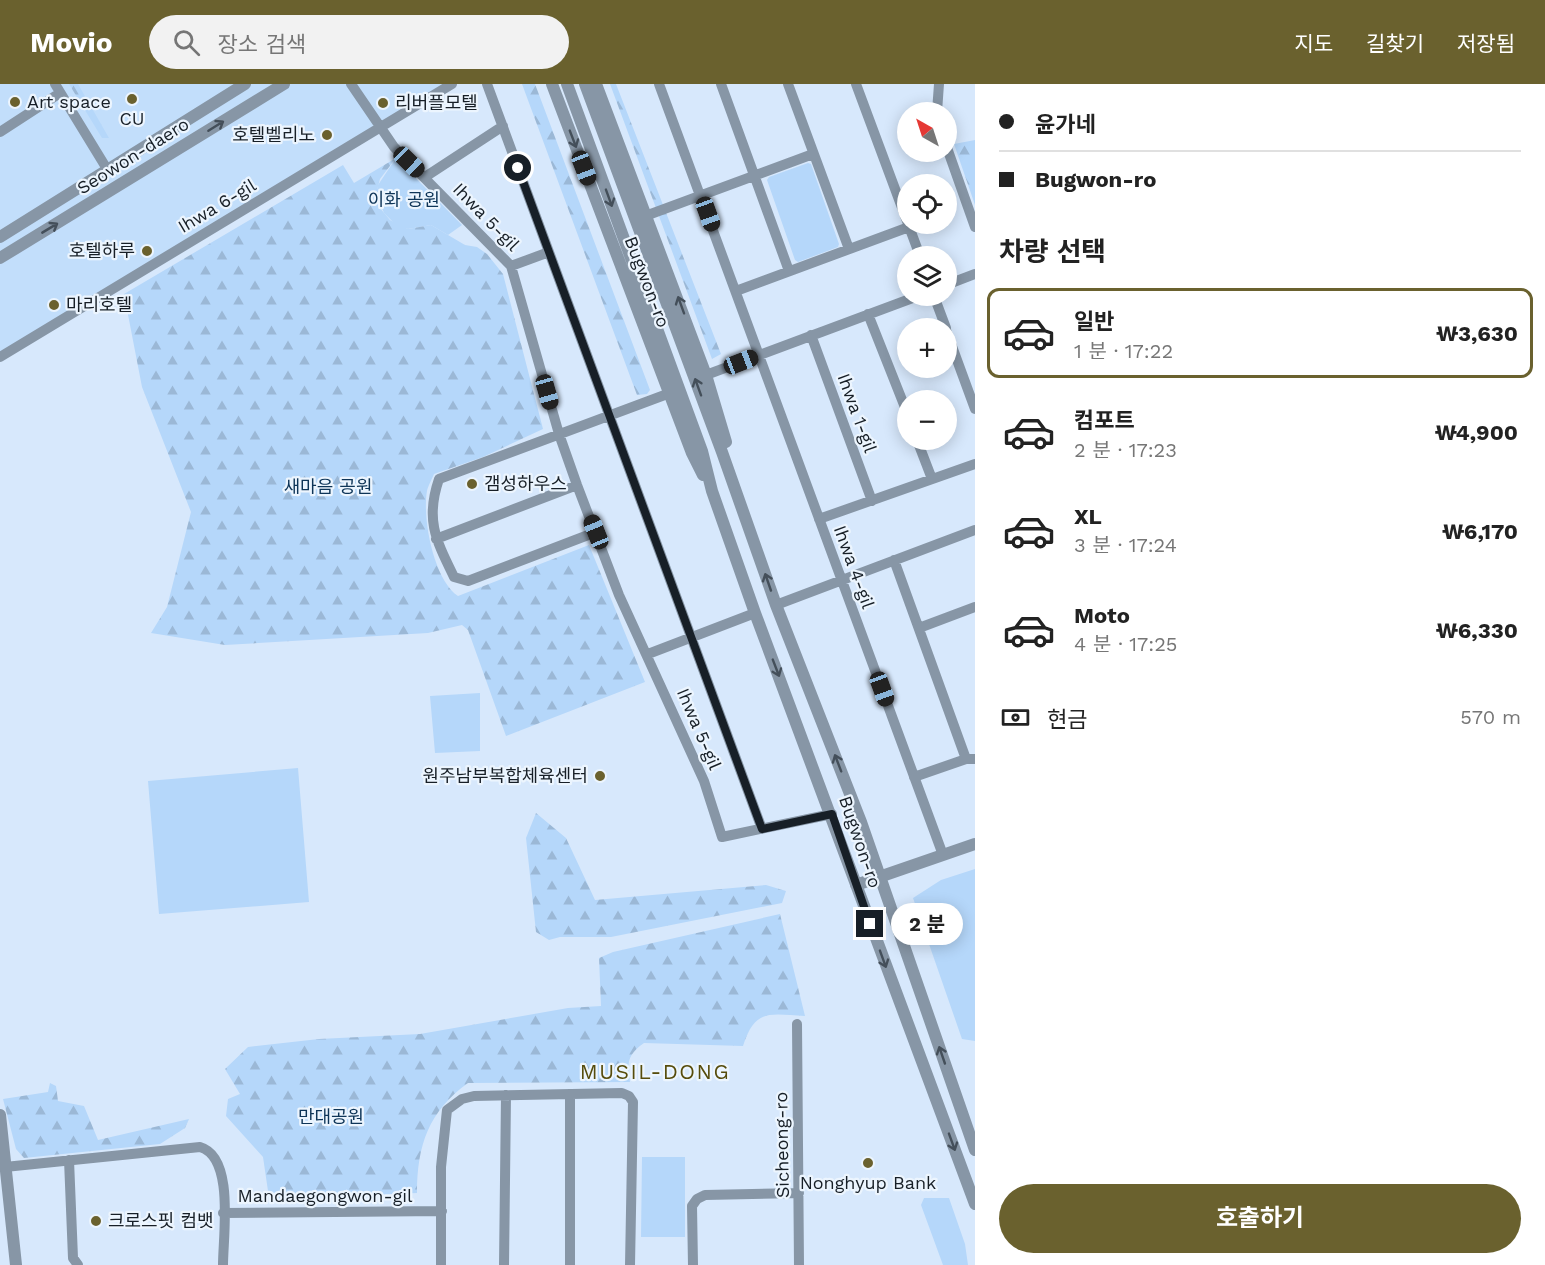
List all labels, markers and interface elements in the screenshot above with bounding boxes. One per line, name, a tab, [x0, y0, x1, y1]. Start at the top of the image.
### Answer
search box	[149, 15, 569, 69]
text: Movio	[30, 26, 113, 59]
icon: search	[170, 26, 203, 59]
text: 지도	[1294, 31, 1333, 56]
text: 길찾기	[1366, 31, 1424, 56]
text: 저장됨	[1457, 31, 1515, 56]
text: 장소 검색	[218, 32, 306, 57]
place label: Art space	[27, 91, 111, 112]
marker: CU	[125, 92, 139, 106]
place label: 리버플모텔	[395, 92, 478, 113]
marker: Art space	[8, 95, 22, 109]
marker: 리버플모텔	[376, 96, 390, 110]
north arrow	[897, 102, 957, 162]
map controls	[897, 102, 957, 450]
place label: CU	[119, 108, 145, 129]
text: 윤가네	[1035, 112, 1096, 137]
street label: Seowon-daero	[73, 113, 193, 198]
one-way arrow	[207, 120, 224, 132]
place label: 호텔벨리노	[232, 124, 315, 145]
marker: 호텔벨리노	[320, 128, 334, 142]
one-way arrow	[568, 129, 579, 147]
car	[390, 143, 428, 181]
car	[569, 148, 599, 188]
route start	[504, 154, 531, 181]
text: Bugwon-ro	[1035, 167, 1156, 192]
street label: Ihwa 6-gil	[174, 174, 260, 237]
button: locate	[897, 174, 957, 234]
street label: Ihwa 5-gil	[449, 178, 524, 255]
one-way arrow	[604, 188, 615, 207]
park label: 이화 공원	[368, 189, 440, 210]
car	[693, 194, 723, 234]
one-way arrow	[41, 222, 58, 234]
street label: Bugwon-ro	[620, 233, 674, 330]
text: 차량 선택	[999, 236, 1106, 268]
place label: 호텔하루	[69, 240, 135, 261]
marker: 호텔하루	[140, 244, 154, 258]
button: layers	[897, 246, 957, 306]
place label: 마리호텔	[66, 294, 132, 315]
one-way arrow	[674, 296, 685, 315]
marker: 마리호텔	[47, 298, 61, 312]
icon: car	[1002, 306, 1056, 360]
text: 일반	[1074, 309, 1114, 334]
button: +	[897, 318, 957, 378]
text: ₩3,630	[1436, 321, 1518, 346]
text: 1 분 · 17:22	[1074, 339, 1173, 363]
car	[721, 347, 761, 377]
street label: Ihwa 1-gil	[833, 370, 882, 456]
car	[533, 372, 561, 412]
one-way arrow	[692, 378, 703, 397]
button: −	[897, 390, 957, 450]
icon: car	[1002, 405, 1056, 459]
text: 컴포트	[1074, 408, 1135, 433]
text: ₩4,900	[1435, 420, 1518, 445]
text: 2 분 · 17:23	[1074, 438, 1177, 462]
place label: 갬성하우스	[484, 473, 567, 494]
park label: 새마음 공원	[284, 476, 372, 497]
marker: 갬성하우스	[465, 477, 479, 491]
icon: car	[1002, 504, 1056, 558]
text: XL	[1074, 504, 1102, 529]
car	[581, 512, 611, 552]
text: ₩6,170	[1442, 519, 1518, 544]
street label: Ihwa 4-gil	[830, 522, 879, 612]
text: 3 분 · 17:24	[1074, 533, 1177, 557]
one-way arrow	[761, 573, 772, 592]
icon: car	[1002, 603, 1056, 657]
text: Moto	[1074, 603, 1130, 628]
text: ₩6,330	[1436, 618, 1518, 643]
text: 4 분 · 17:25	[1074, 632, 1177, 656]
one-way arrow	[771, 658, 782, 677]
car	[867, 669, 897, 709]
street label: Ihwa 5-gil	[673, 685, 726, 773]
icon: cash	[999, 701, 1032, 734]
text: 570 m	[1460, 705, 1521, 729]
text: 현금	[1047, 707, 1087, 732]
one-way arrow	[832, 755, 843, 773]
place label: 원주남부복합체육센터	[422, 765, 588, 786]
marker: 원주남부복합체육센터	[593, 769, 607, 783]
street label: Bugwon-ro	[835, 793, 886, 891]
callout: 2 분	[891, 903, 963, 945]
route end	[856, 910, 883, 937]
text: 2 분	[909, 912, 945, 936]
one-way arrow	[879, 949, 890, 968]
one-way arrow	[936, 1046, 947, 1065]
district label: MUSIL-DONG	[580, 1059, 730, 1084]
street label: Sicheong-ro	[770, 1092, 793, 1198]
park label: 만대공원	[298, 1106, 364, 1127]
one-way arrow	[947, 1132, 958, 1151]
marker: Nonghyup Bank	[861, 1156, 875, 1170]
place label: Nonghyup Bank	[800, 1172, 936, 1193]
button: 호출하기	[999, 1184, 1521, 1253]
street label: Mandaegongwon-gil	[237, 1185, 413, 1206]
place label: 크로스핏 컴뱃	[108, 1210, 214, 1231]
marker: 크로스핏 컴뱃	[89, 1214, 103, 1228]

